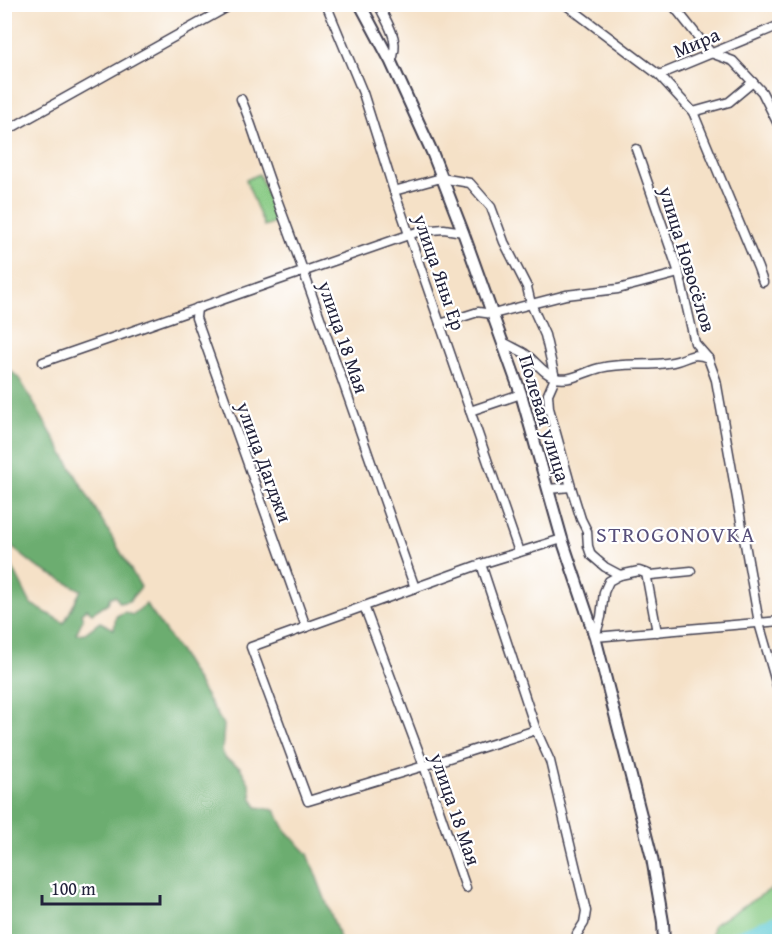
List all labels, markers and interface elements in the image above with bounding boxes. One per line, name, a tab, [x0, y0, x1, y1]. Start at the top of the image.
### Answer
street label: Мира	[668, 19, 724, 65]
street label: улица Новосёлов	[652, 182, 724, 335]
street label: улица Яны Ер	[406, 209, 473, 334]
street label: улица 18 Мая	[311, 276, 377, 397]
street label: Полевая улица	[512, 351, 578, 485]
street label: улица Дагджи	[229, 397, 300, 527]
district label: STROGONOVKA	[596, 518, 756, 550]
street label: улица 18 Мая	[423, 748, 489, 869]
scale bar	[42, 868, 160, 906]
text: 100 m	[51, 875, 96, 902]

